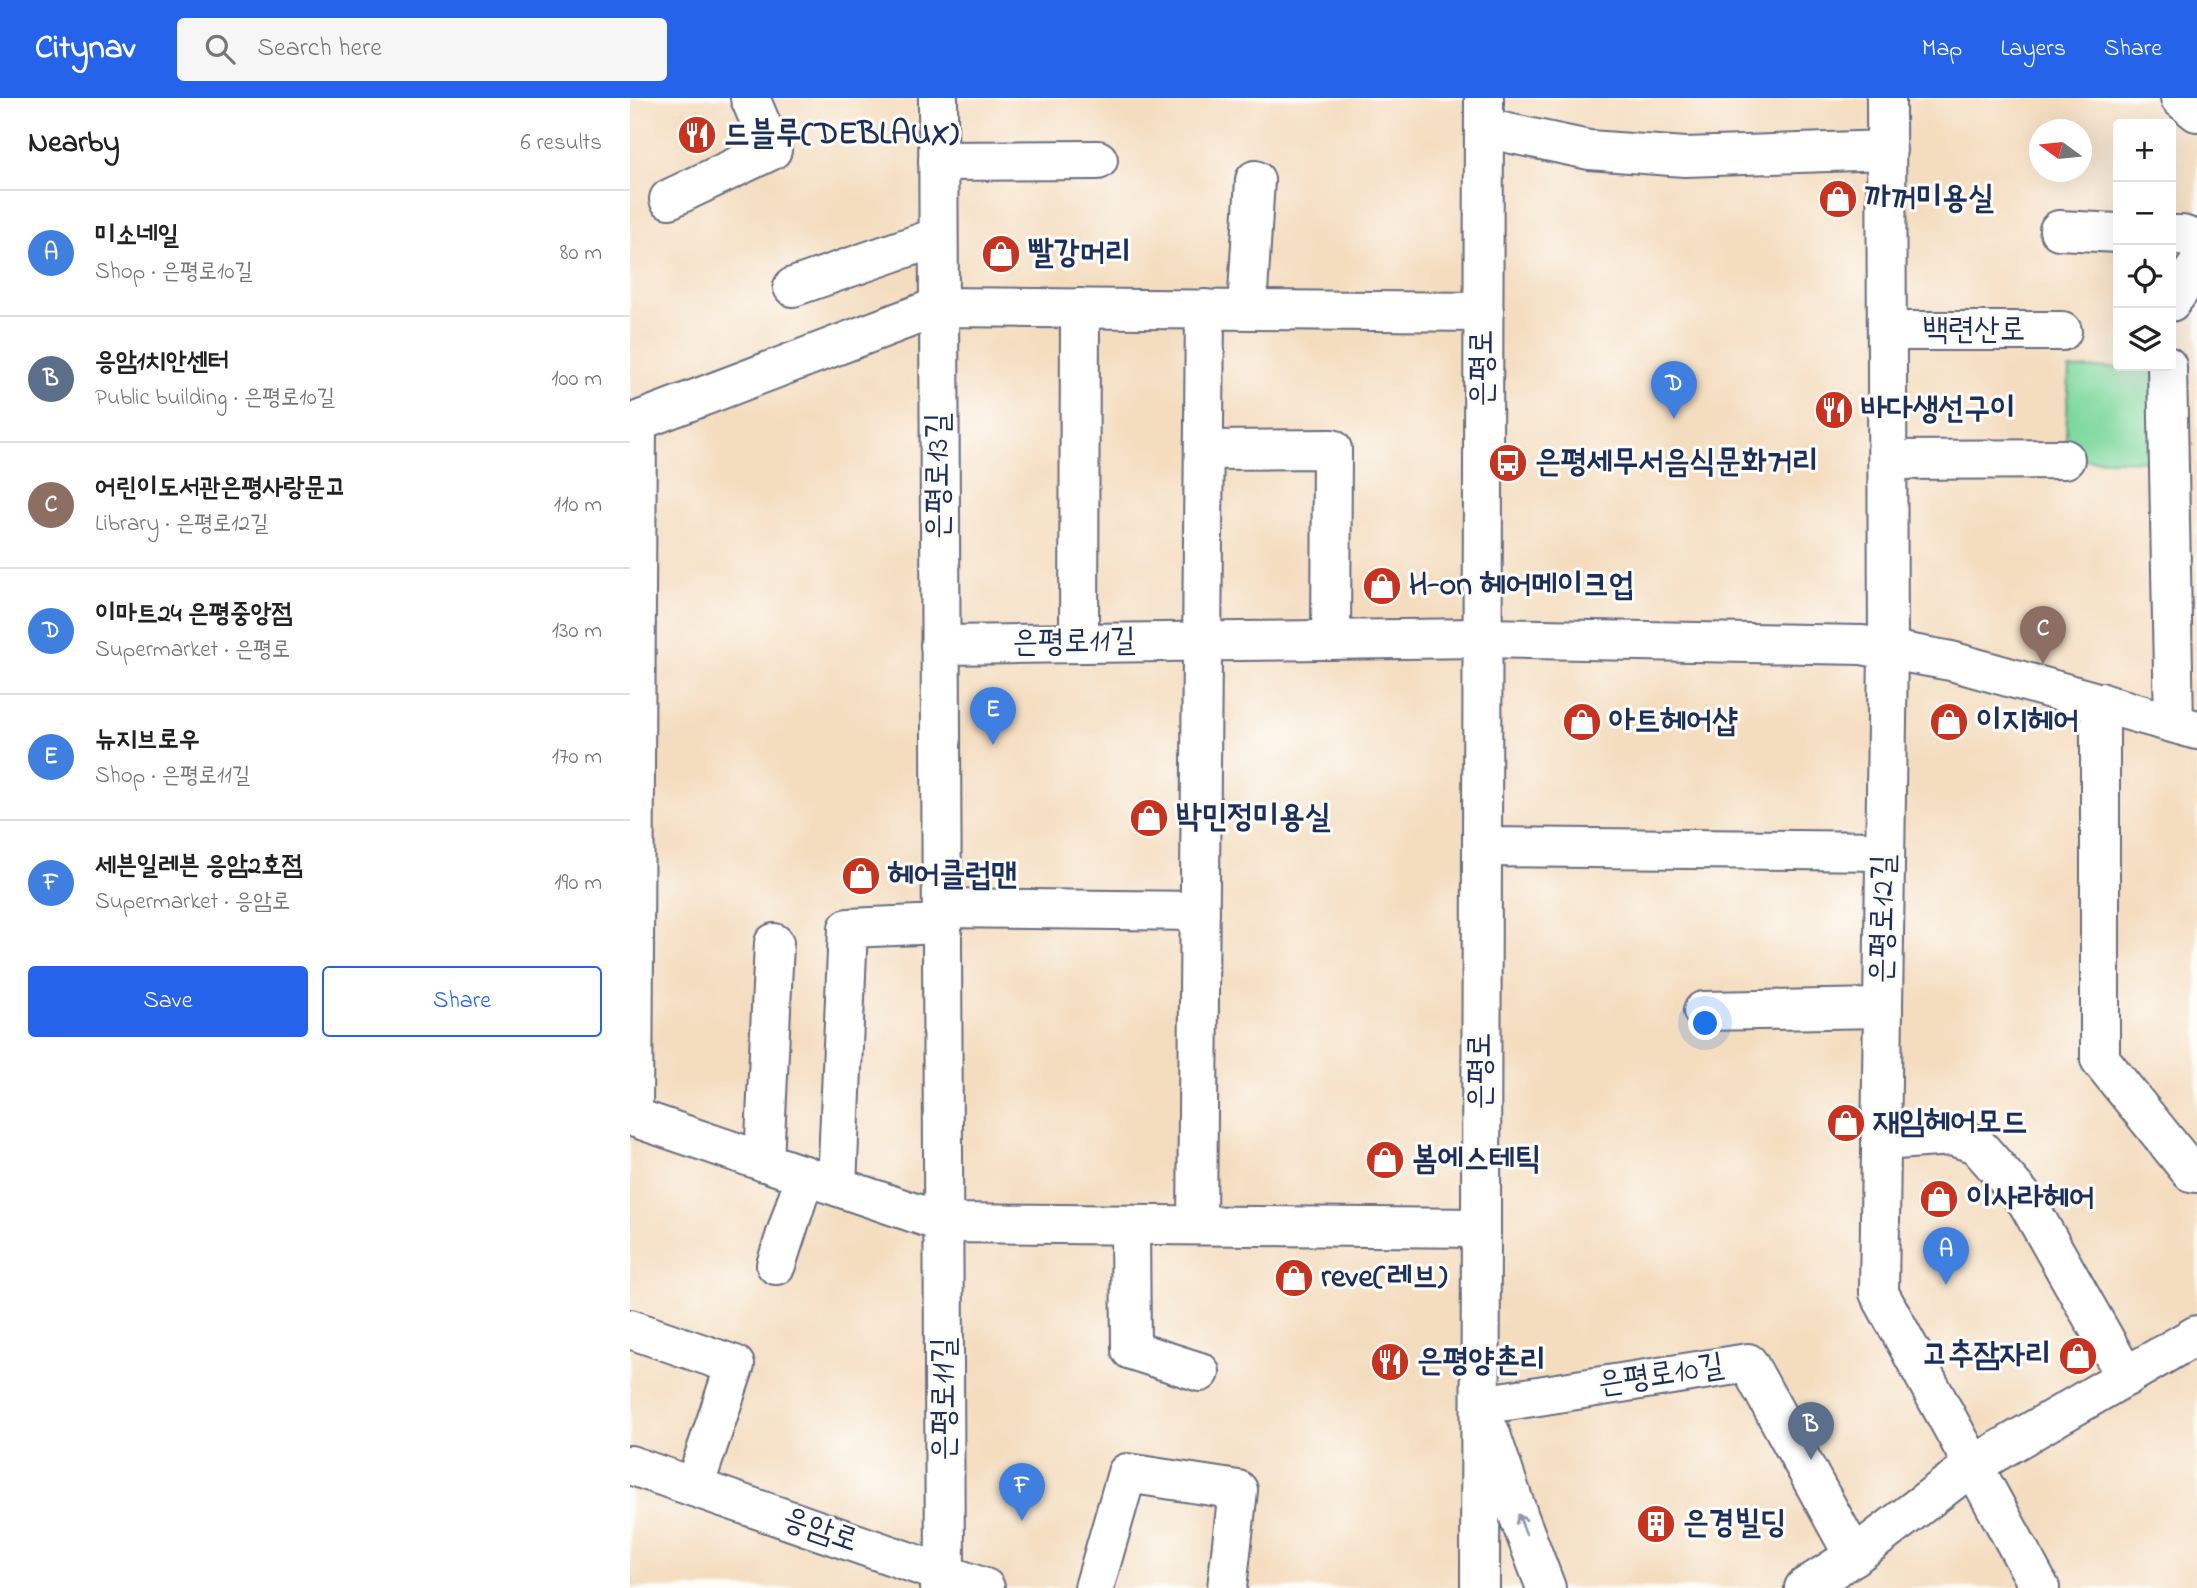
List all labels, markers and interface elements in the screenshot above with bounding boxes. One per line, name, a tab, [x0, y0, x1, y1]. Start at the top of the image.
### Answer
search box	[177, 18, 667, 81]
text: Citynav	[35, 25, 135, 73]
icon: search	[201, 30, 239, 68]
text: Search here	[257, 30, 382, 68]
text: Map	[1922, 32, 1962, 67]
text: Layers	[2000, 32, 2066, 67]
text: Share	[2104, 32, 2162, 67]
place label: 드블루(DEBLAUX)	[724, 112, 959, 159]
restaurant icon: 드블루(DEBLAUX)	[676, 114, 718, 156]
north arrow	[2029, 119, 2092, 182]
map controls	[2113, 119, 2176, 371]
button: +	[2113, 119, 2176, 182]
text: Nearby	[28, 122, 120, 166]
text: 6 results	[521, 127, 602, 160]
place label: 까꺼미용실	[1865, 176, 1994, 223]
shop icon: 까꺼미용실	[1817, 178, 1859, 220]
button: −	[2113, 182, 2176, 245]
text: 미소네일	[95, 218, 179, 256]
place label: 빨강머리	[1028, 231, 1131, 278]
shop icon: 빨강머리	[980, 233, 1022, 275]
text: A	[44, 237, 58, 270]
text: 80 m	[560, 237, 602, 270]
button: locate	[2113, 245, 2176, 308]
text: Shop · 은평로10길	[95, 256, 253, 289]
street label: 백련산로	[1923, 308, 2026, 355]
button: layers	[2113, 308, 2176, 371]
street label: 은평로	[1460, 329, 1507, 407]
text: 응암1치안센터	[95, 344, 229, 382]
pin: D	[1651, 361, 1697, 419]
text: B	[43, 363, 59, 396]
text: 100 m	[551, 363, 602, 396]
text: Public building · 은평로10길	[95, 382, 335, 415]
place label: 바다생선구이	[1861, 387, 2016, 434]
restaurant icon: 바다생선구이	[1813, 389, 1855, 431]
street label: 은평로13길	[916, 413, 963, 539]
place label: 은평세무서음식문화거리	[1535, 440, 1818, 487]
bus stop icon: 은평세무서음식문화거리	[1487, 442, 1529, 484]
text: 어린이도서관은평사랑문고	[95, 470, 346, 508]
text: C	[45, 489, 57, 522]
text: 110 m	[554, 489, 602, 522]
text: Library · 은평로12길	[95, 508, 268, 541]
place label: H-on 헤어메이크업	[1409, 563, 1635, 610]
shop icon: H-on 헤어메이크업	[1361, 565, 1403, 607]
text: 이마트24 은평중앙점	[95, 596, 293, 634]
pin: C	[2020, 606, 2066, 664]
text: D	[43, 615, 59, 648]
text: 130 m	[552, 615, 602, 648]
street label: 은평로11길	[1012, 618, 1136, 668]
text: Supermarket · 은평로	[95, 634, 290, 667]
pin: E	[970, 687, 1016, 745]
place label: 아트헤어샵	[1609, 699, 1738, 746]
place label: 이지헤어	[1976, 699, 2079, 746]
shop icon: 아트헤어샵	[1561, 701, 1603, 743]
shop icon: 이지헤어	[1928, 701, 1970, 743]
text: 뉴지브로우	[95, 722, 200, 760]
text: E	[44, 741, 58, 774]
text: 170 m	[552, 741, 602, 774]
text: Shop · 은평로11길	[95, 760, 250, 793]
place label: 박민정미용실	[1176, 795, 1331, 842]
shop icon: 박민정미용실	[1128, 797, 1170, 839]
text: 세븐일레븐 응암2호점	[95, 848, 303, 886]
place label: 헤어클럽맨	[887, 853, 1017, 900]
street label: 은평로12길	[1859, 854, 1909, 984]
shop icon: 헤어클럽맨	[840, 855, 882, 897]
text: F	[44, 867, 58, 900]
text: 190 m	[554, 867, 602, 900]
text: Supermarket · 응암로	[95, 886, 290, 919]
button: Save	[28, 966, 308, 1037]
button: Share	[322, 966, 602, 1037]
your location	[1688, 1006, 1722, 1040]
street label: 은평로	[1458, 1032, 1505, 1110]
place label: 재임헤어모드	[1872, 1100, 2028, 1147]
shop icon: 재임헤어모드	[1825, 1102, 1867, 1144]
place label: 봄에스테틱	[1412, 1137, 1541, 1184]
shop icon: 봄에스테틱	[1364, 1139, 1406, 1181]
place label: 이사라헤어	[1966, 1176, 2095, 1223]
shop icon: 이사라헤어	[1918, 1178, 1960, 1220]
pin: A	[1923, 1227, 1969, 1285]
place label: reve(레브)	[1321, 1255, 1448, 1302]
shop icon: reve(레브)	[1273, 1257, 1315, 1299]
place label: 고추잠자리	[1922, 1333, 2051, 1380]
shop icon: 고추잠자리	[2057, 1335, 2099, 1377]
street label: 은평로11길	[922, 1337, 969, 1461]
place label: 은평양촌리	[1417, 1339, 1546, 1386]
restaurant icon: 은평양촌리	[1369, 1341, 1411, 1383]
street label: 은평로10길	[1595, 1343, 1727, 1409]
pin: B	[1788, 1402, 1834, 1460]
pin: F	[999, 1463, 1045, 1521]
street label: 응암로	[776, 1496, 864, 1566]
place label: 은경빌딩	[1683, 1501, 1786, 1548]
building icon: 은경빌딩	[1635, 1503, 1677, 1545]
one-way arrow	[1514, 1514, 1527, 1536]

